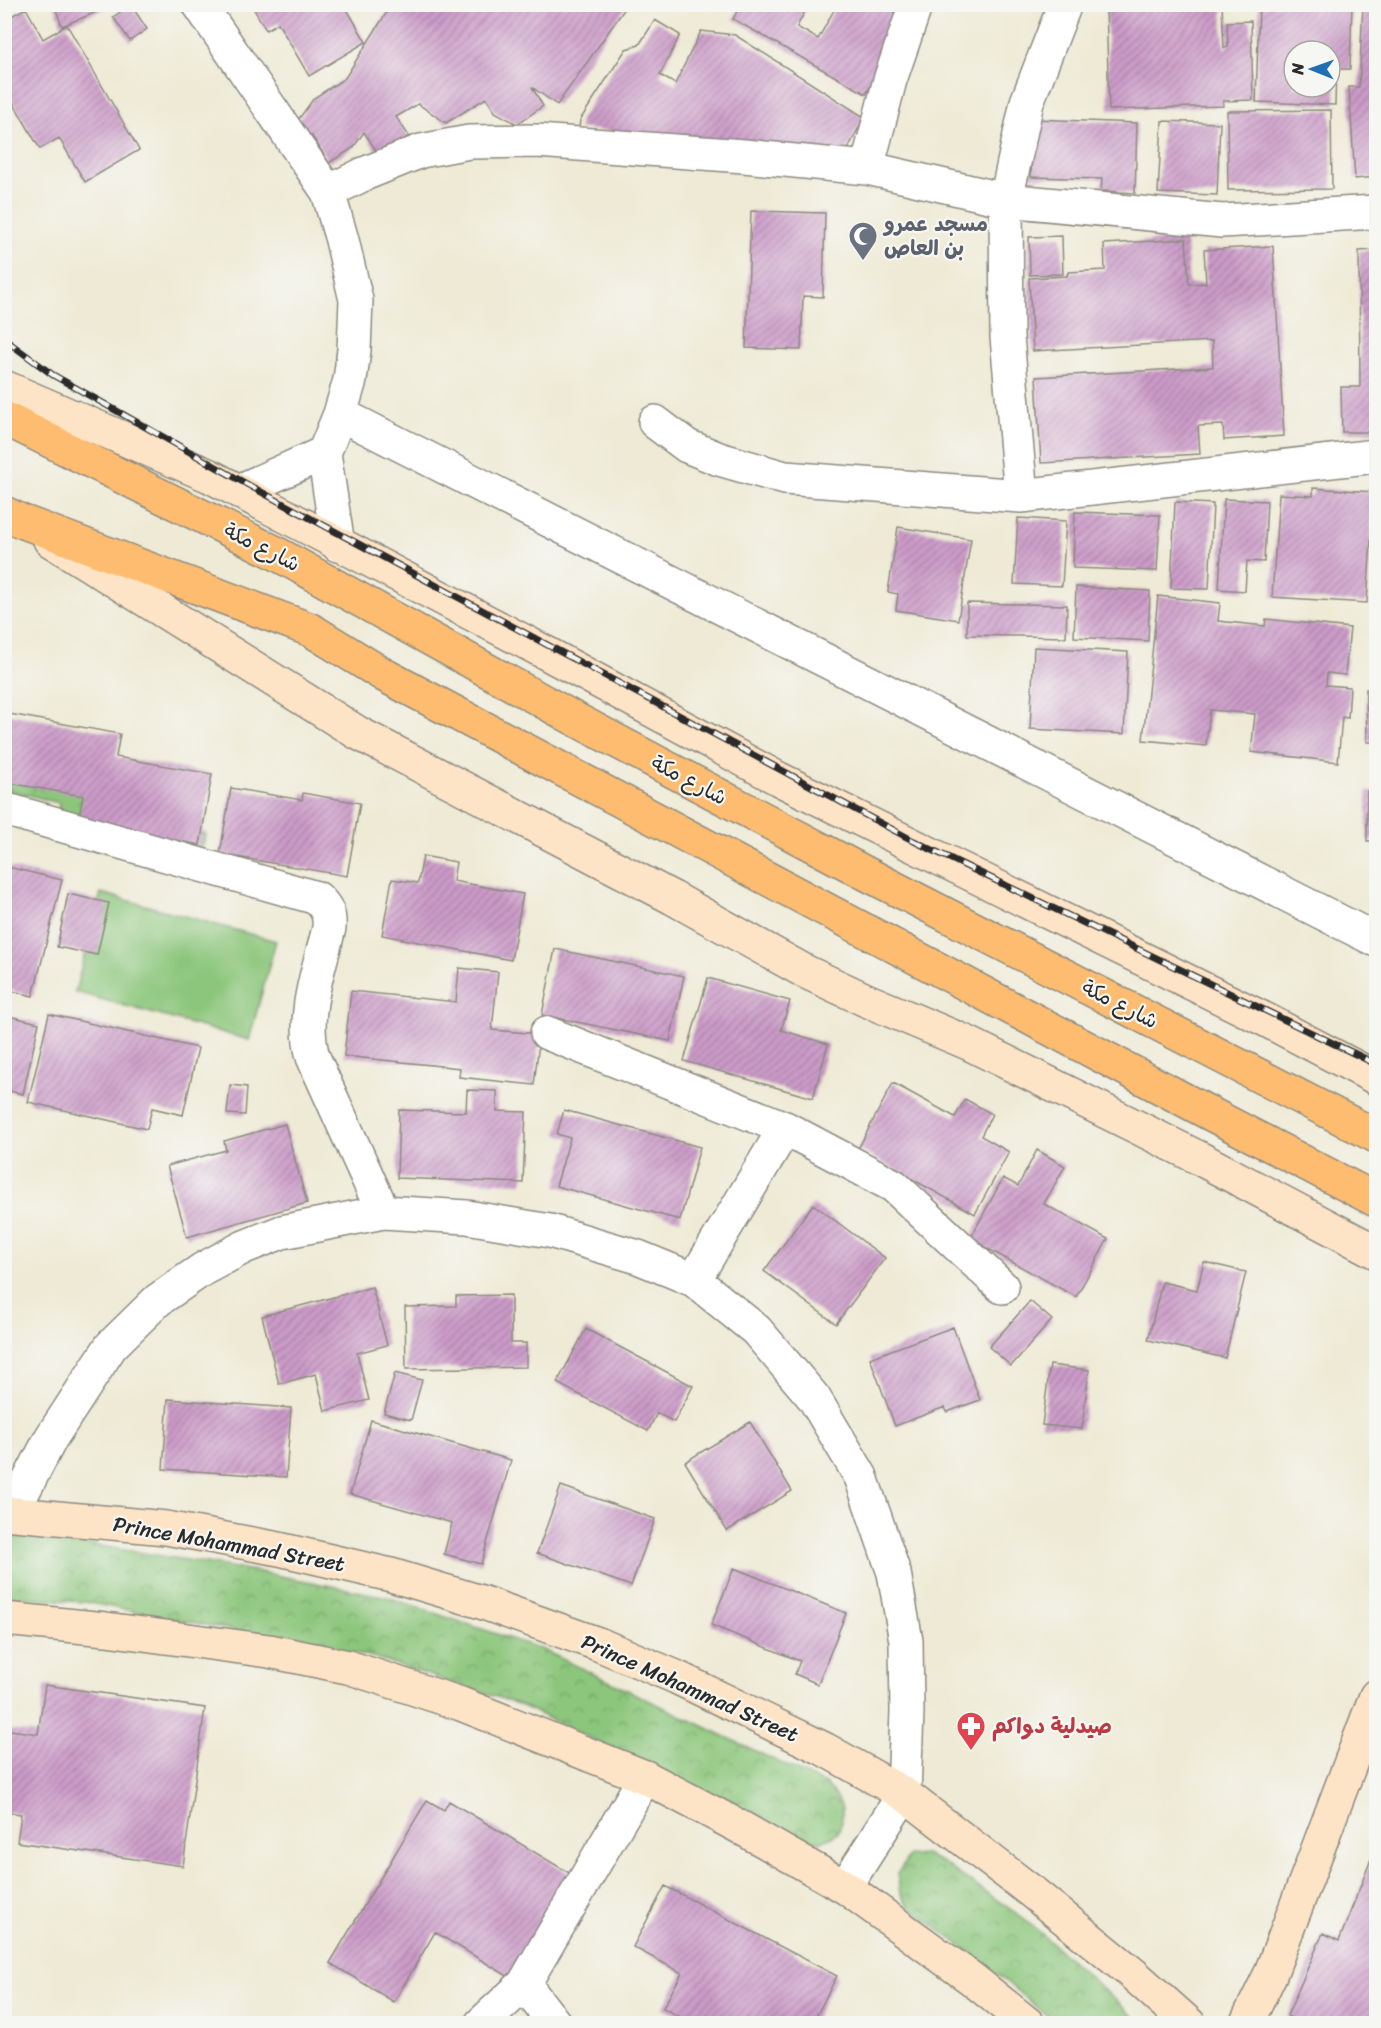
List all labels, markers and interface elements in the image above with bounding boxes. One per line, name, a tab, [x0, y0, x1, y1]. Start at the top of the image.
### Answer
north arrow	[1282, 39, 1342, 99]
text: N	[1283, 62, 1312, 76]
place label: مسجد عمرو بن العاص	[882, 205, 988, 267]
mosque icon: مسجد عمرو بن العاص	[847, 220, 879, 262]
street label: شارع مكة	[217, 511, 307, 583]
street label: شارع مكة	[644, 744, 734, 816]
street label: شارع مكة	[1075, 968, 1165, 1040]
street label: Prince Mohammad Street	[110, 1505, 348, 1583]
street label: Prince Mohammad Street	[575, 1623, 805, 1753]
place label: صيدلية دواكم	[992, 1707, 1112, 1745]
pharmacy icon: صيدلية دواكم	[955, 1710, 987, 1752]

